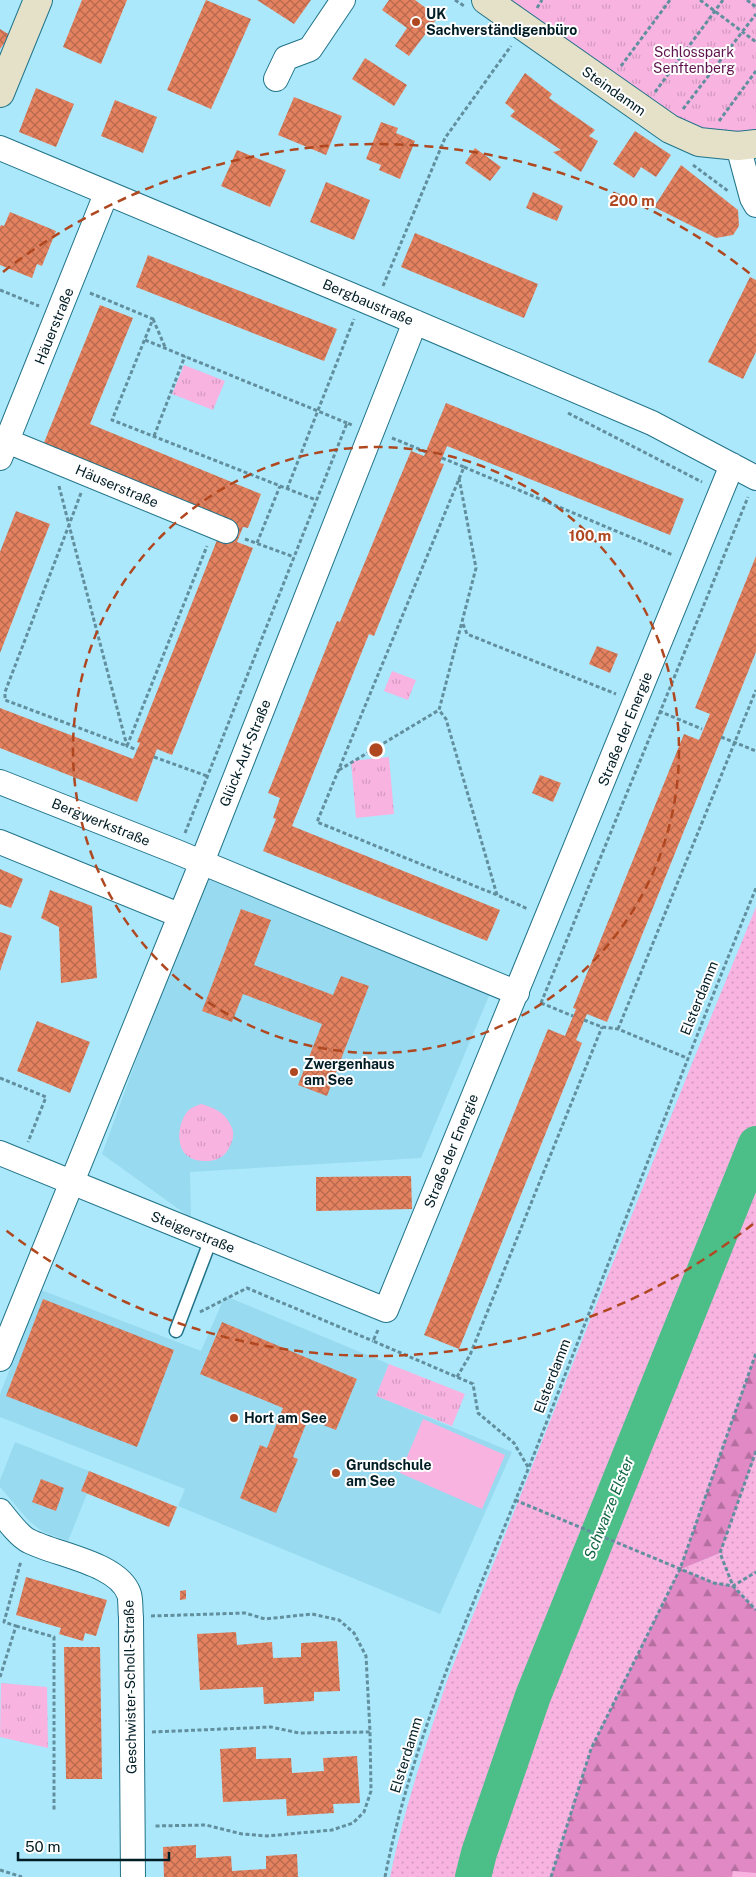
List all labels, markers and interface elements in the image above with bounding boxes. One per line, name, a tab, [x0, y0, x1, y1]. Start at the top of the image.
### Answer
place label: UK Sachverständigenbüro	[426, 6, 577, 38]
marker: UK Sachverständigenbüro	[410, 16, 422, 28]
park label: Schlosspark Senftenberg	[653, 44, 735, 76]
street label: Steindamm	[579, 63, 649, 119]
text: 200 m	[609, 192, 655, 209]
street label: Bergbaustraße	[320, 276, 416, 328]
street label: Häuerstraße	[31, 285, 77, 367]
street label: Häuserstraße	[73, 461, 161, 511]
text: 100 m	[569, 527, 611, 544]
street label: Straße der Energie	[595, 669, 655, 788]
street label: Glück-Auf-Straße	[216, 697, 274, 809]
centre of rings	[367, 741, 385, 759]
street label: Bergwerkstraße	[49, 795, 153, 849]
street label: Elsterdamm	[677, 959, 721, 1037]
place label: Zwergenhaus am See	[304, 1056, 395, 1088]
marker: Zwergenhaus am See	[288, 1066, 300, 1078]
street label: Straße der Energie	[421, 1091, 481, 1210]
street label: Steigerstraße	[149, 1208, 237, 1256]
street label: Elsterdamm	[530, 1337, 574, 1415]
place label: Hort am See	[244, 1410, 327, 1426]
marker: Hort am See	[228, 1412, 240, 1424]
water label: Schwarze Elster	[580, 1454, 637, 1561]
place label: Grundschule am See	[346, 1457, 432, 1489]
marker: Grundschule am See	[330, 1467, 342, 1479]
street label: Geschwister-Scholl-Straße	[120, 1600, 140, 1774]
street label: Elsterdamm	[387, 1715, 425, 1795]
scale bar	[18, 1830, 169, 1862]
text: 50 m	[25, 1838, 60, 1855]

